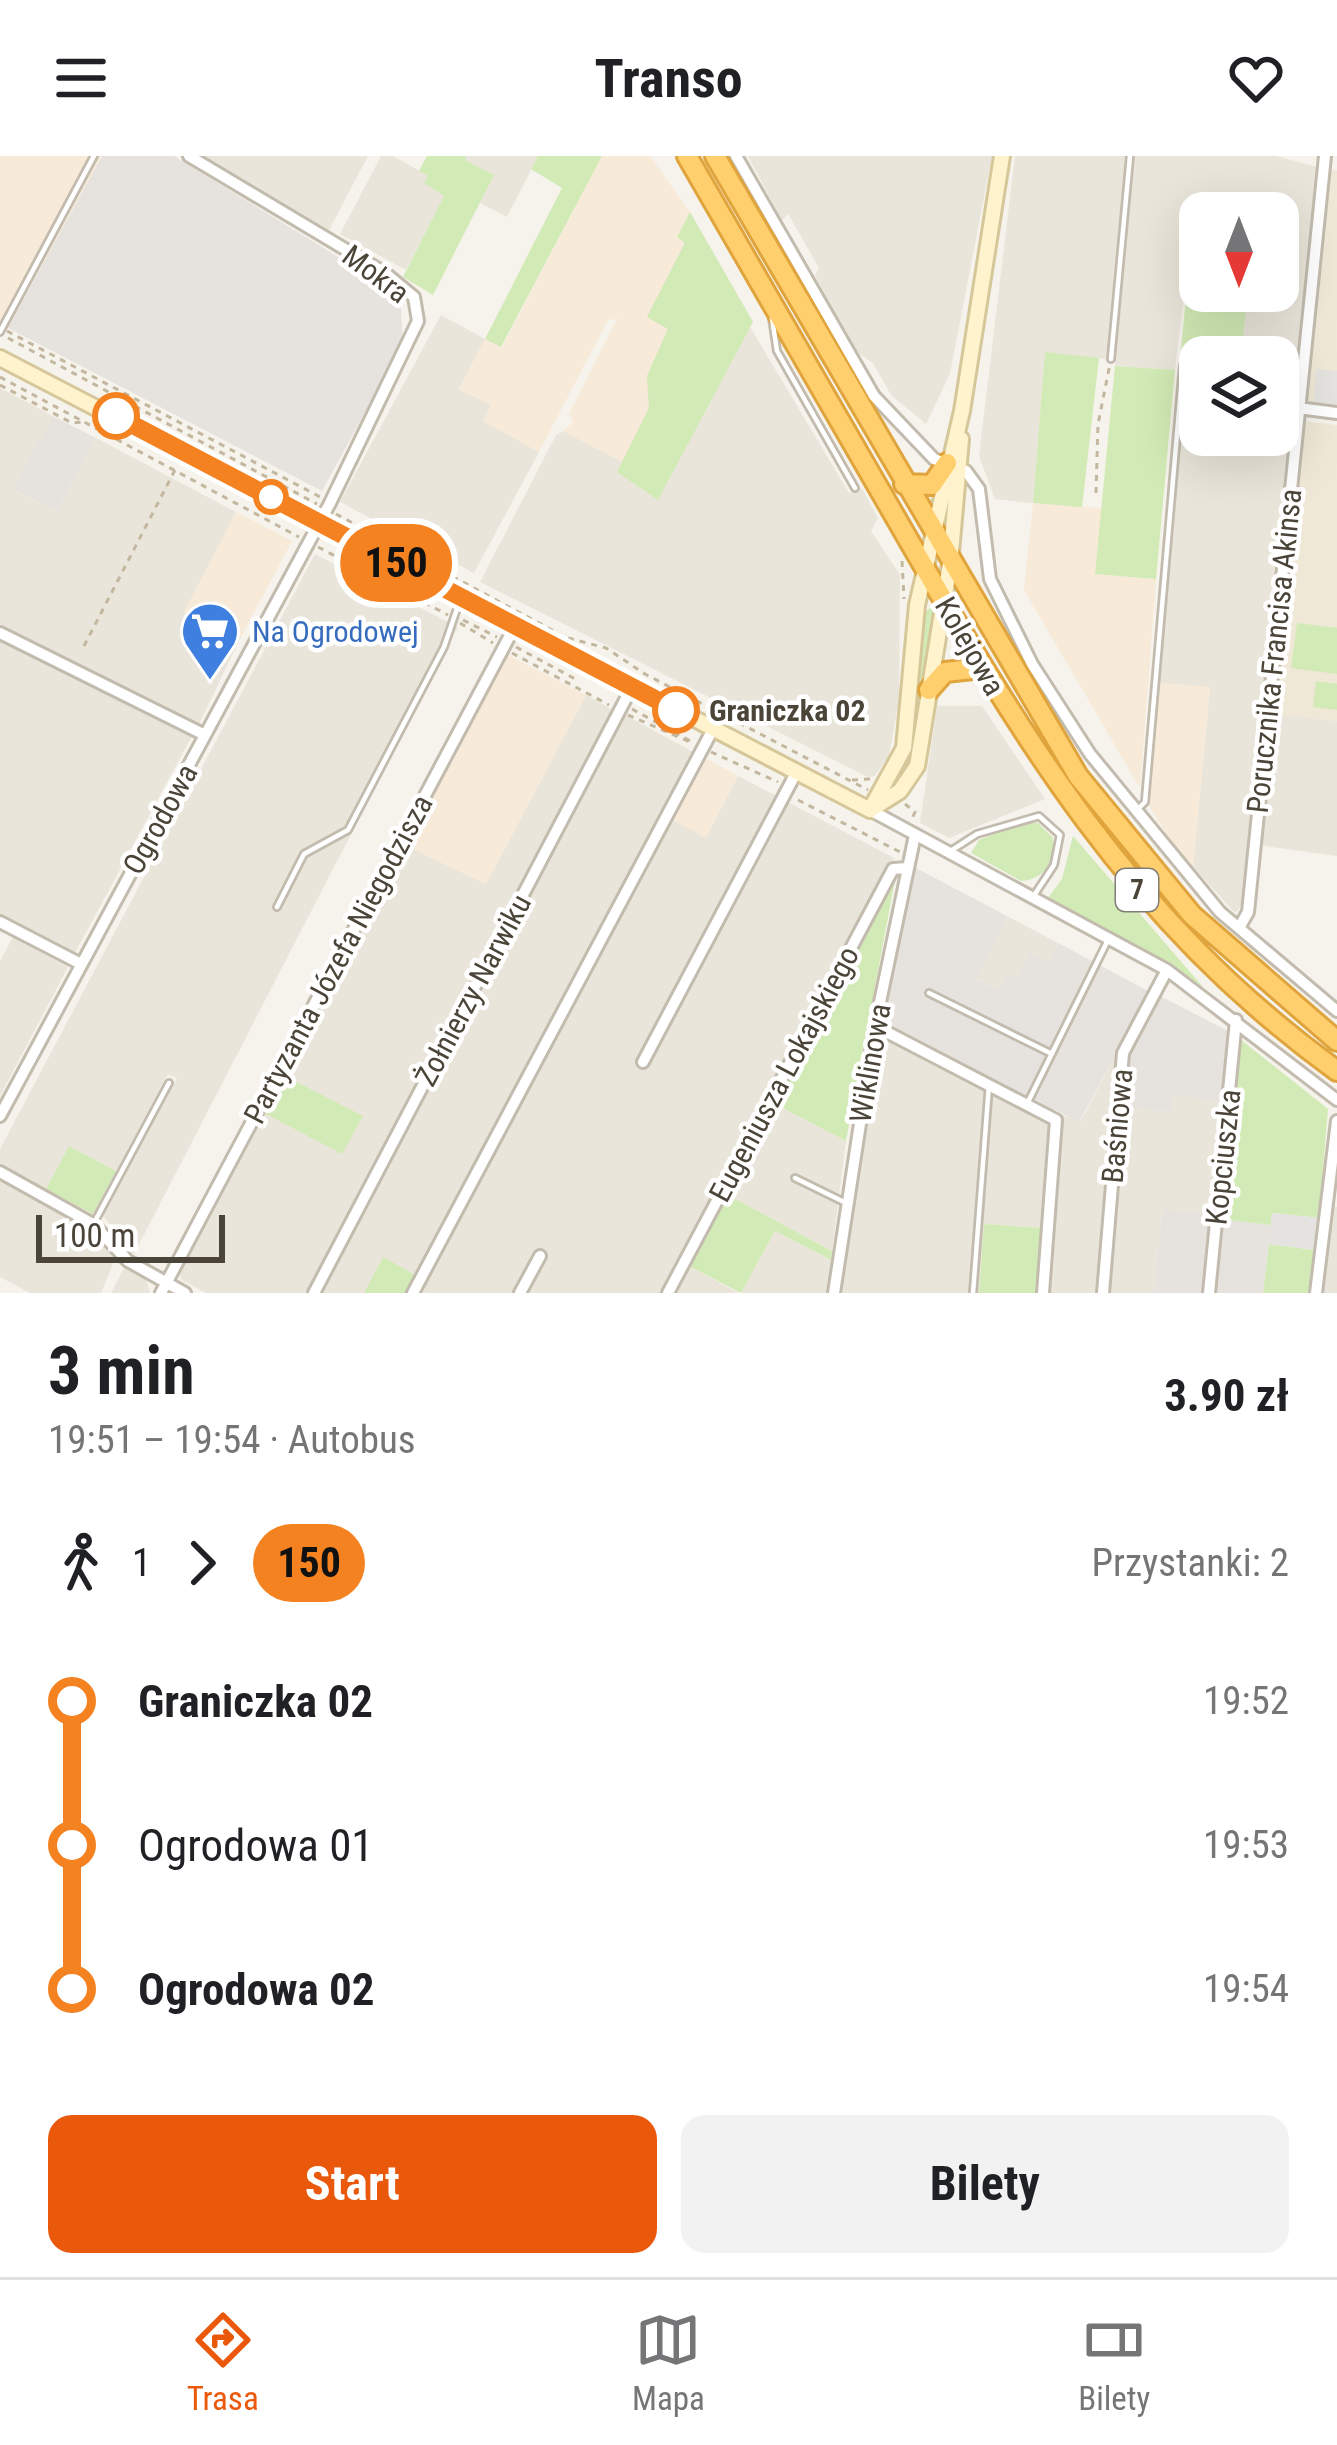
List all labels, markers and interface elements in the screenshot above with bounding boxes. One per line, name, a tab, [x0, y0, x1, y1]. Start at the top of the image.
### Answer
icon: menu	[48, 45, 114, 111]
icon: heart	[1223, 45, 1289, 111]
text: Transo	[594, 47, 743, 110]
north arrow	[1179, 192, 1299, 312]
map controls	[1179, 192, 1299, 456]
street label: Mokra	[336, 238, 416, 310]
button: layers	[1179, 336, 1299, 456]
unlabelled marker	[94, 394, 138, 438]
unlabelled marker	[255, 481, 287, 513]
street label: Porucznika Francisa Akinsa	[1240, 487, 1308, 815]
line badge: 150	[327, 524, 465, 602]
text: 150	[364, 538, 428, 587]
street label: Kolejowa	[928, 591, 1012, 701]
supermarket icon: Na Ogrodowej	[179, 600, 241, 682]
place label: Na Ogrodowej	[252, 614, 419, 649]
marker: Graniczka 02	[654, 688, 698, 732]
place label: Graniczka 02	[709, 693, 866, 728]
street label: Ogrodowa	[115, 758, 205, 880]
street label: Partyzanta Józefa Niegodzisza	[236, 789, 440, 1129]
road number: 7	[1116, 869, 1158, 911]
street label: Żołnierzy Narwiku	[408, 888, 538, 1092]
street label: Eugeniusza Lokajskiego	[702, 940, 866, 1208]
street label: Wiklinowa	[842, 1001, 898, 1125]
street label: Baśniowa	[1095, 1067, 1139, 1185]
street label: Kopciuszka	[1198, 1088, 1248, 1226]
scale bar	[36, 1209, 225, 1262]
text: 100 m	[54, 1216, 135, 1255]
text: 3 min	[48, 1333, 195, 1410]
text: 3.90 zł	[1164, 1369, 1289, 1422]
text: 19:51 – 19:54 · Autobus	[48, 1417, 416, 1463]
icon: walk	[48, 1530, 114, 1596]
icon: forward	[169, 1530, 235, 1596]
text: 150	[277, 1538, 341, 1587]
text: 1	[132, 1540, 151, 1586]
text: Przystanki: 2	[1091, 1540, 1289, 1586]
text: Graniczka 02	[138, 1675, 373, 1728]
text: 19:52	[1203, 1678, 1289, 1724]
text: Ogrodowa 01	[138, 1819, 374, 1872]
text: 19:53	[1203, 1822, 1289, 1868]
text: Ogrodowa 02	[138, 1963, 375, 2016]
text: 19:54	[1203, 1966, 1289, 2012]
button: Start	[48, 2115, 657, 2253]
button: Bilety	[681, 2115, 1289, 2253]
tab: Trasa	[187, 2307, 259, 2418]
tab: Mapa	[632, 2307, 705, 2418]
tab: Bilety	[1078, 2307, 1150, 2418]

